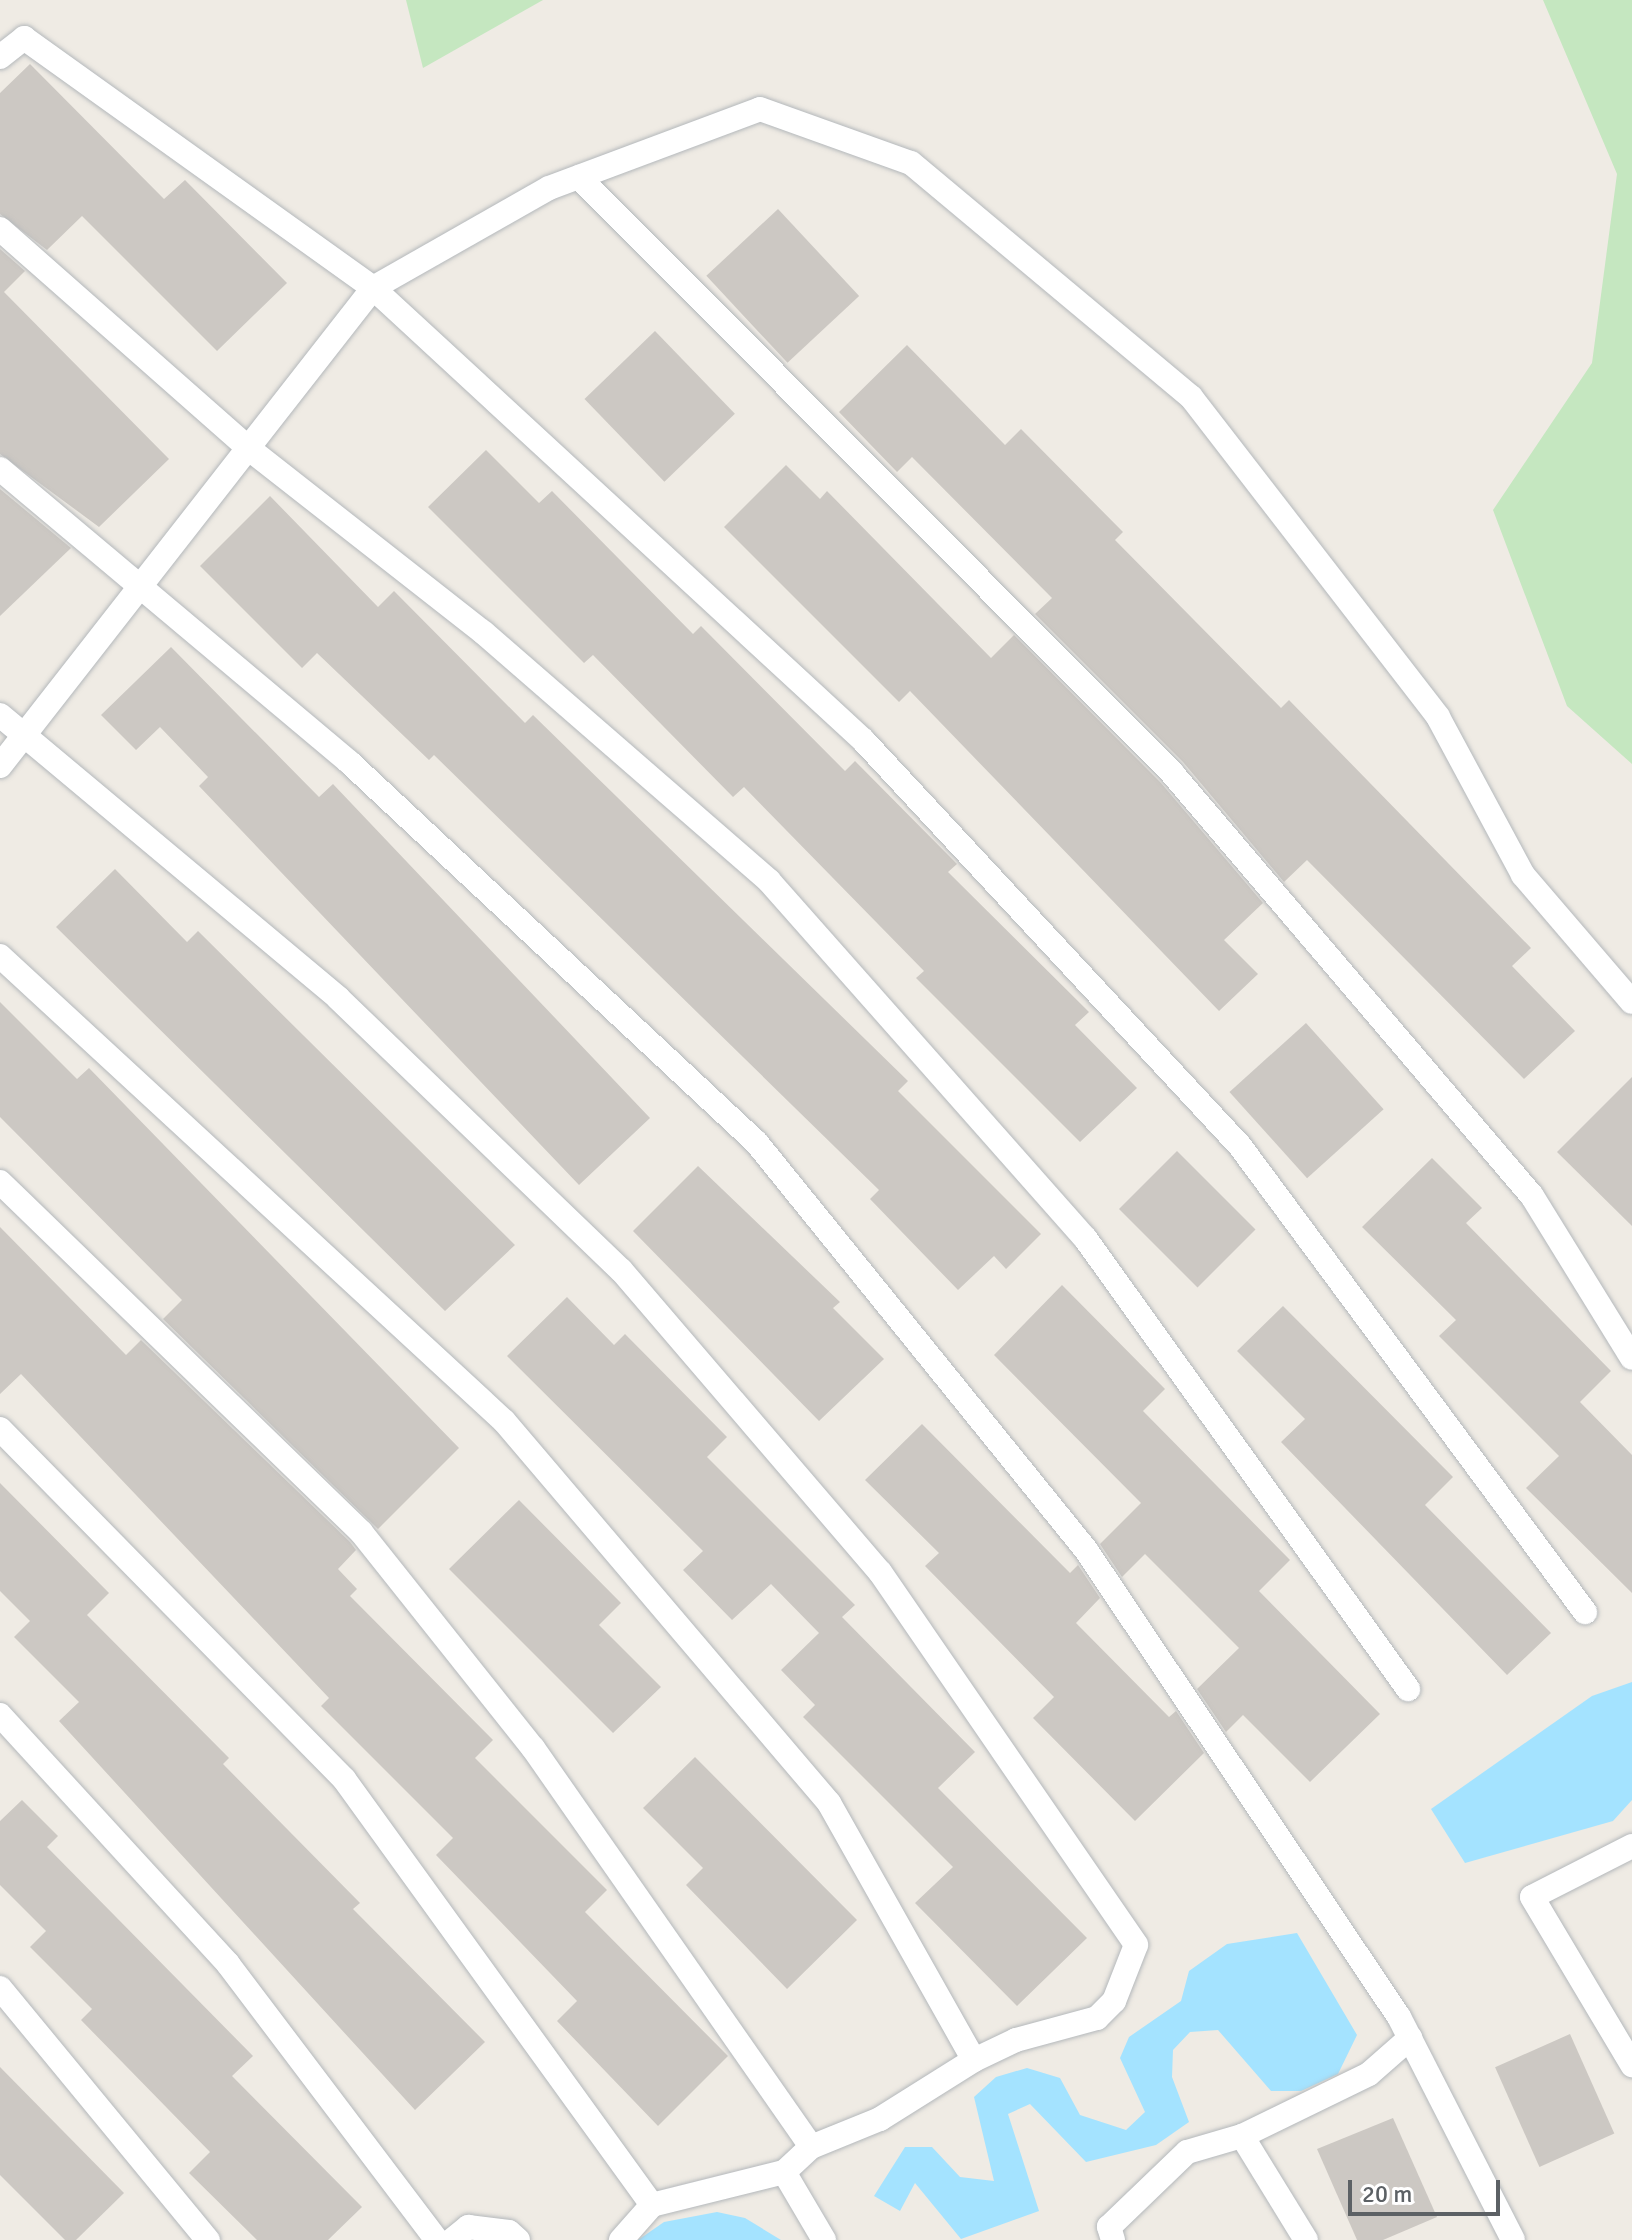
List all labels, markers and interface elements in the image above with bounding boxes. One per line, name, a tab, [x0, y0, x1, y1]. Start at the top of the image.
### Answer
scale bar	[1352, 2164, 1504, 2214]
text: 20 m	[1362, 2179, 1412, 2209]

